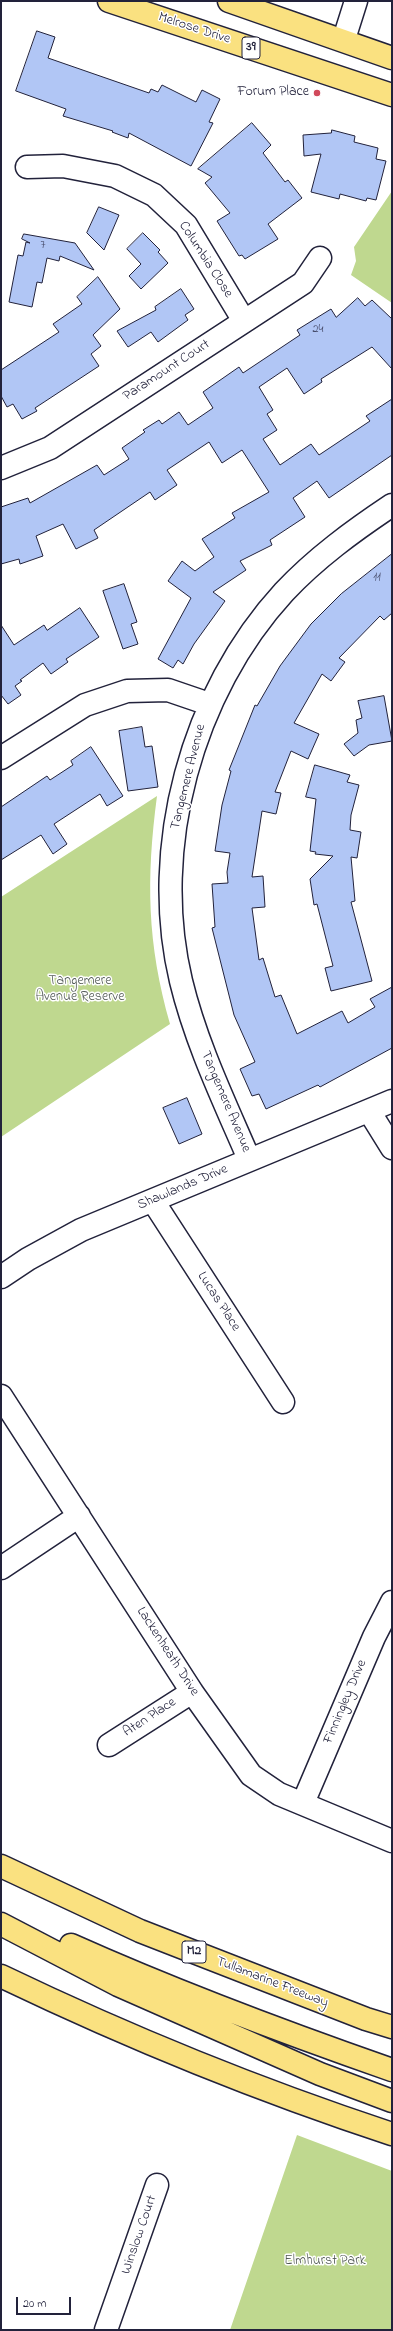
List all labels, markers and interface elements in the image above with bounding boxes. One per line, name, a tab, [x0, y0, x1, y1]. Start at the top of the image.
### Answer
street label: Melrose Drive	[156, 9, 232, 49]
road number: 39	[242, 37, 260, 59]
place label: Forum Place	[238, 85, 309, 101]
marker: Forum Place	[312, 88, 322, 98]
street label: Columbia Close	[174, 219, 236, 301]
house number: 7	[41, 239, 45, 253]
house number: 24	[313, 323, 323, 337]
street label: Paramount Court	[121, 337, 213, 405]
house number: 11	[373, 571, 381, 585]
street label: Tangemere Avenue	[168, 722, 210, 832]
park label: Tangemere Avenue Reserve	[35, 974, 125, 1006]
street label: Tangemere Avenue	[196, 1049, 254, 1155]
street label: Shawlands Drive	[135, 1161, 231, 1215]
street label: Lucas Place	[193, 1269, 243, 1335]
street label: Lackenheath Drive	[132, 1604, 202, 1700]
street label: Finningley Drive	[321, 1657, 371, 1747]
street label: Aten Place	[120, 1695, 180, 1741]
road number: M2	[182, 1941, 206, 1963]
street label: Tullamarine Freeway	[214, 1954, 330, 2012]
street label: Winslow Court	[119, 2193, 161, 2277]
park label: Elmhurst Park	[284, 2254, 366, 2270]
scale bar	[18, 2289, 73, 2315]
text: 20 m	[23, 2295, 46, 2313]

